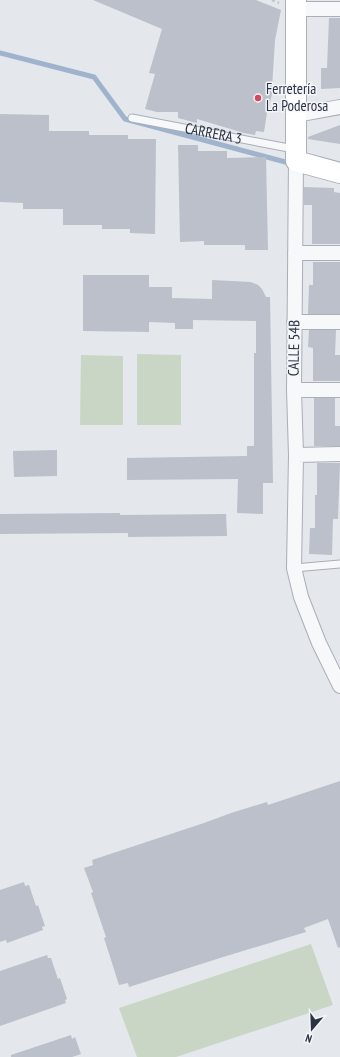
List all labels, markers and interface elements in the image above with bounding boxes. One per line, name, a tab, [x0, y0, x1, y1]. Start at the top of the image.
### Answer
place label: Ferretería La Poderosa	[266, 79, 328, 115]
marker: Ferretería La Poderosa	[253, 93, 263, 103]
street label: CARRERA 3	[183, 118, 244, 148]
street label: CALLE 54B	[284, 320, 303, 376]
north arrow	[292, 1009, 332, 1049]
text: N	[304, 1031, 314, 1046]

